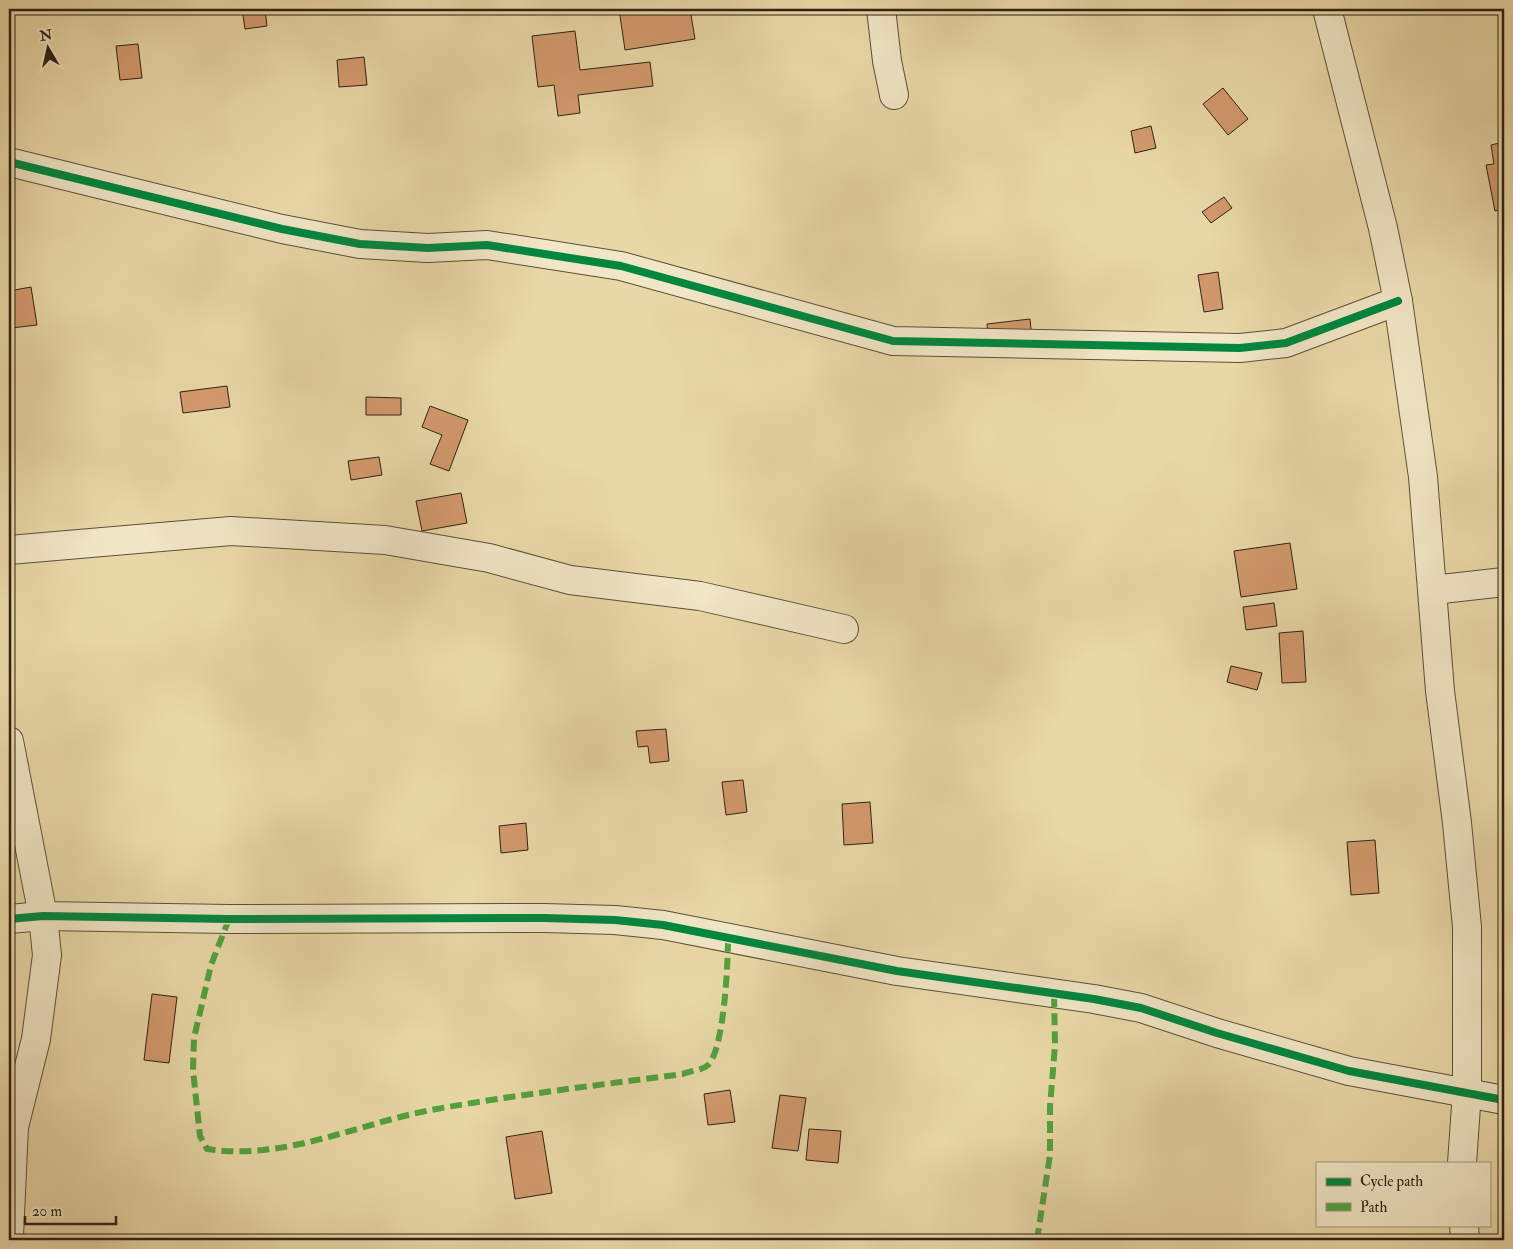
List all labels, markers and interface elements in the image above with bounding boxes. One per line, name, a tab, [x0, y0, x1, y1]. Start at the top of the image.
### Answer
north arrow	[22, 22, 72, 72]
text: N	[38, 26, 54, 45]
legend	[1316, 1162, 1490, 1226]
text: Cycle path	[1360, 1172, 1423, 1192]
scale bar	[25, 1194, 116, 1226]
text: Path	[1360, 1198, 1387, 1217]
text: 20 m	[32, 1202, 62, 1221]

